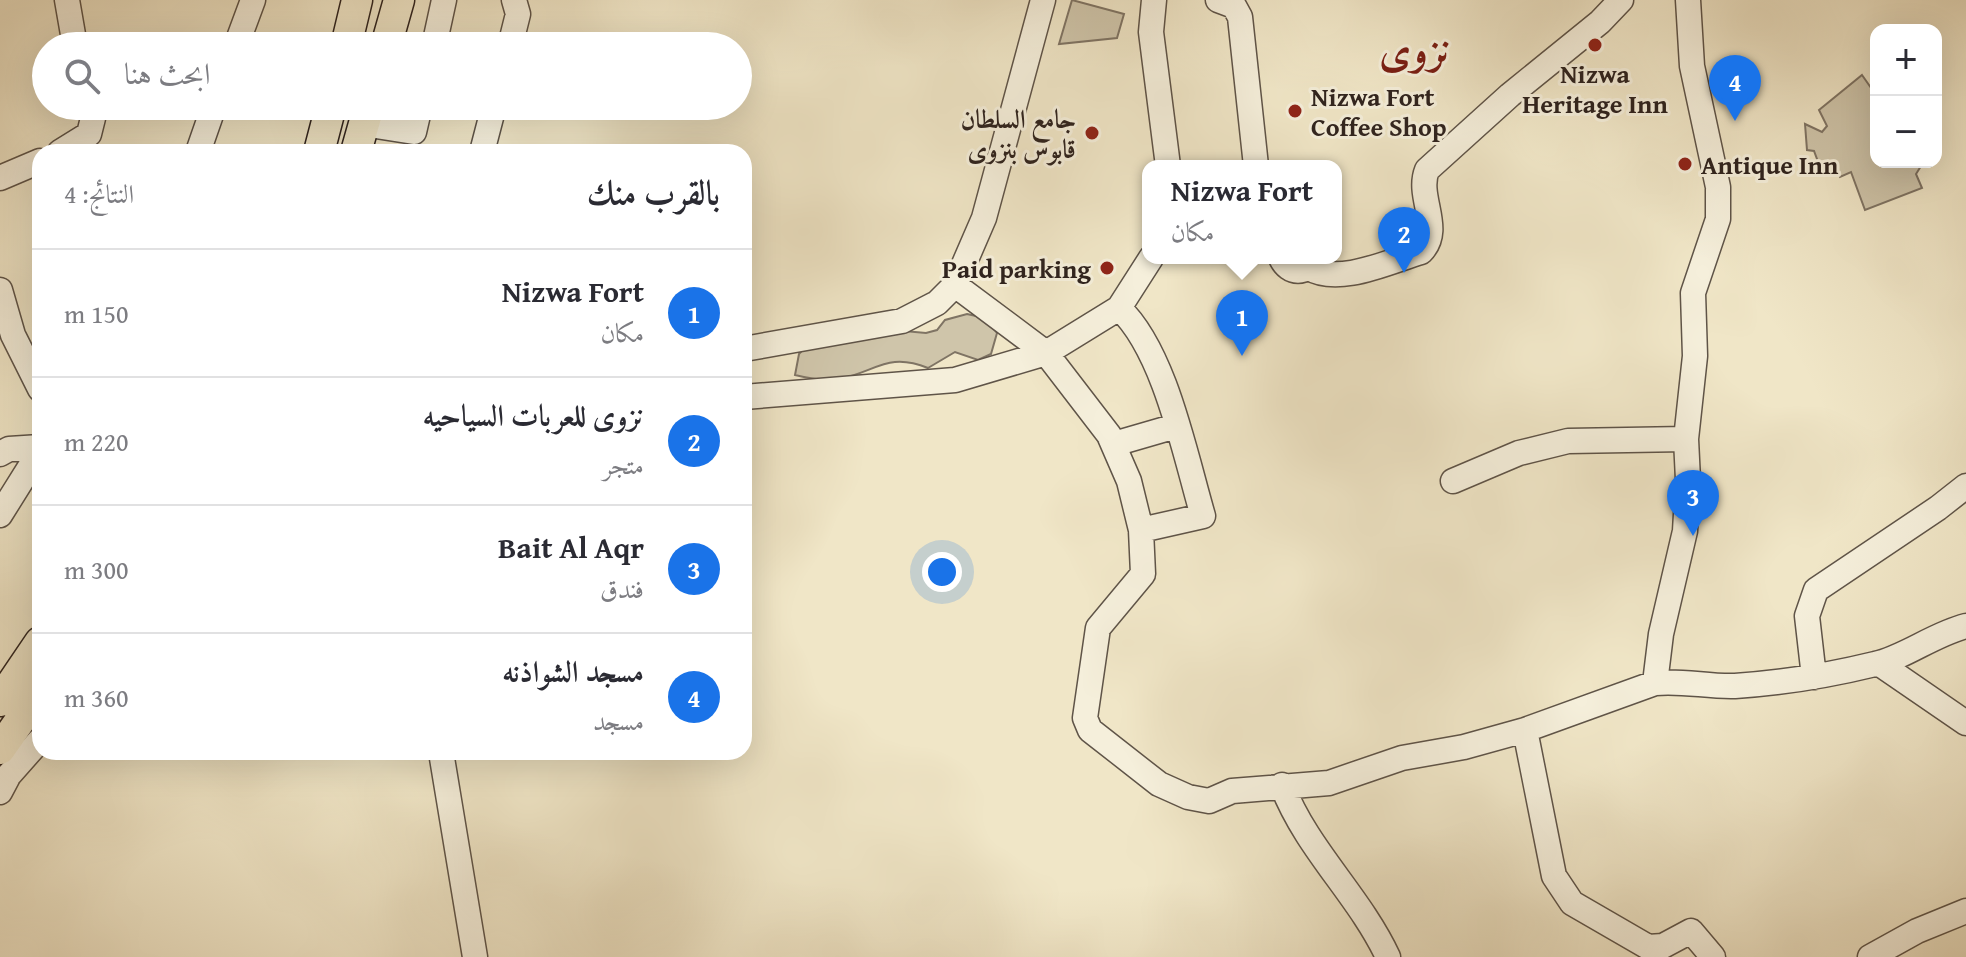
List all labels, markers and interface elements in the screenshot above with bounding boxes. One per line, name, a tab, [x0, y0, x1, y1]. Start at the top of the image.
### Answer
district label: نزوى	[1379, 18, 1451, 79]
map controls	[1870, 24, 1942, 168]
button: +	[1870, 24, 1942, 96]
search box	[32, 32, 752, 120]
marker: Nizwa Heritage Inn	[1586, 36, 1604, 54]
text: ابحث هنا	[124, 51, 211, 95]
icon: search	[60, 54, 104, 98]
place label: Nizwa Heritage Inn	[1522, 54, 1668, 123]
pin: 4	[1709, 55, 1761, 121]
place label: Nizwa Fort Coffee Shop	[1311, 77, 1447, 146]
button: −	[1870, 96, 1942, 168]
place label: جامع السلطان قابوس بنزوى	[960, 99, 1076, 168]
marker: Nizwa Fort Coffee Shop	[1286, 102, 1304, 120]
marker: جامع السلطان قابوس بنزوى	[1083, 124, 1101, 142]
place label: Antique Inn	[1701, 145, 1839, 184]
marker: Antique Inn	[1676, 155, 1694, 173]
popup	[1142, 160, 1342, 264]
text: بالقرب منك	[587, 167, 720, 216]
text: Nizwa Fort	[1171, 168, 1313, 212]
text: النتائج: 4	[64, 174, 134, 213]
pin: 2	[1378, 207, 1430, 273]
text: مكان	[1171, 212, 1214, 251]
place label: Paid parking	[942, 249, 1091, 288]
marker: Paid parking	[1098, 259, 1116, 277]
text: Nizwa Fort	[502, 269, 644, 313]
pin: 1	[1216, 290, 1268, 356]
text: 150 m	[64, 294, 129, 333]
text: 1	[687, 294, 701, 333]
text: مكان	[600, 313, 644, 352]
text: نزوى للعربات السياحيه	[423, 393, 644, 437]
text: 220 m	[64, 422, 129, 461]
text: 2	[687, 422, 701, 461]
text: متجر	[603, 445, 644, 484]
pin: 3	[1667, 470, 1719, 536]
text: Bait Al Aqr	[498, 525, 644, 569]
text: 300 m	[64, 550, 129, 589]
text: 3	[687, 550, 701, 589]
your location	[922, 552, 962, 592]
text: فندق	[600, 569, 644, 608]
text: مسجد الشواذنه	[502, 649, 644, 693]
text: 360 m	[64, 678, 129, 717]
text: 4	[687, 678, 701, 717]
text: مسجد	[593, 701, 644, 740]

